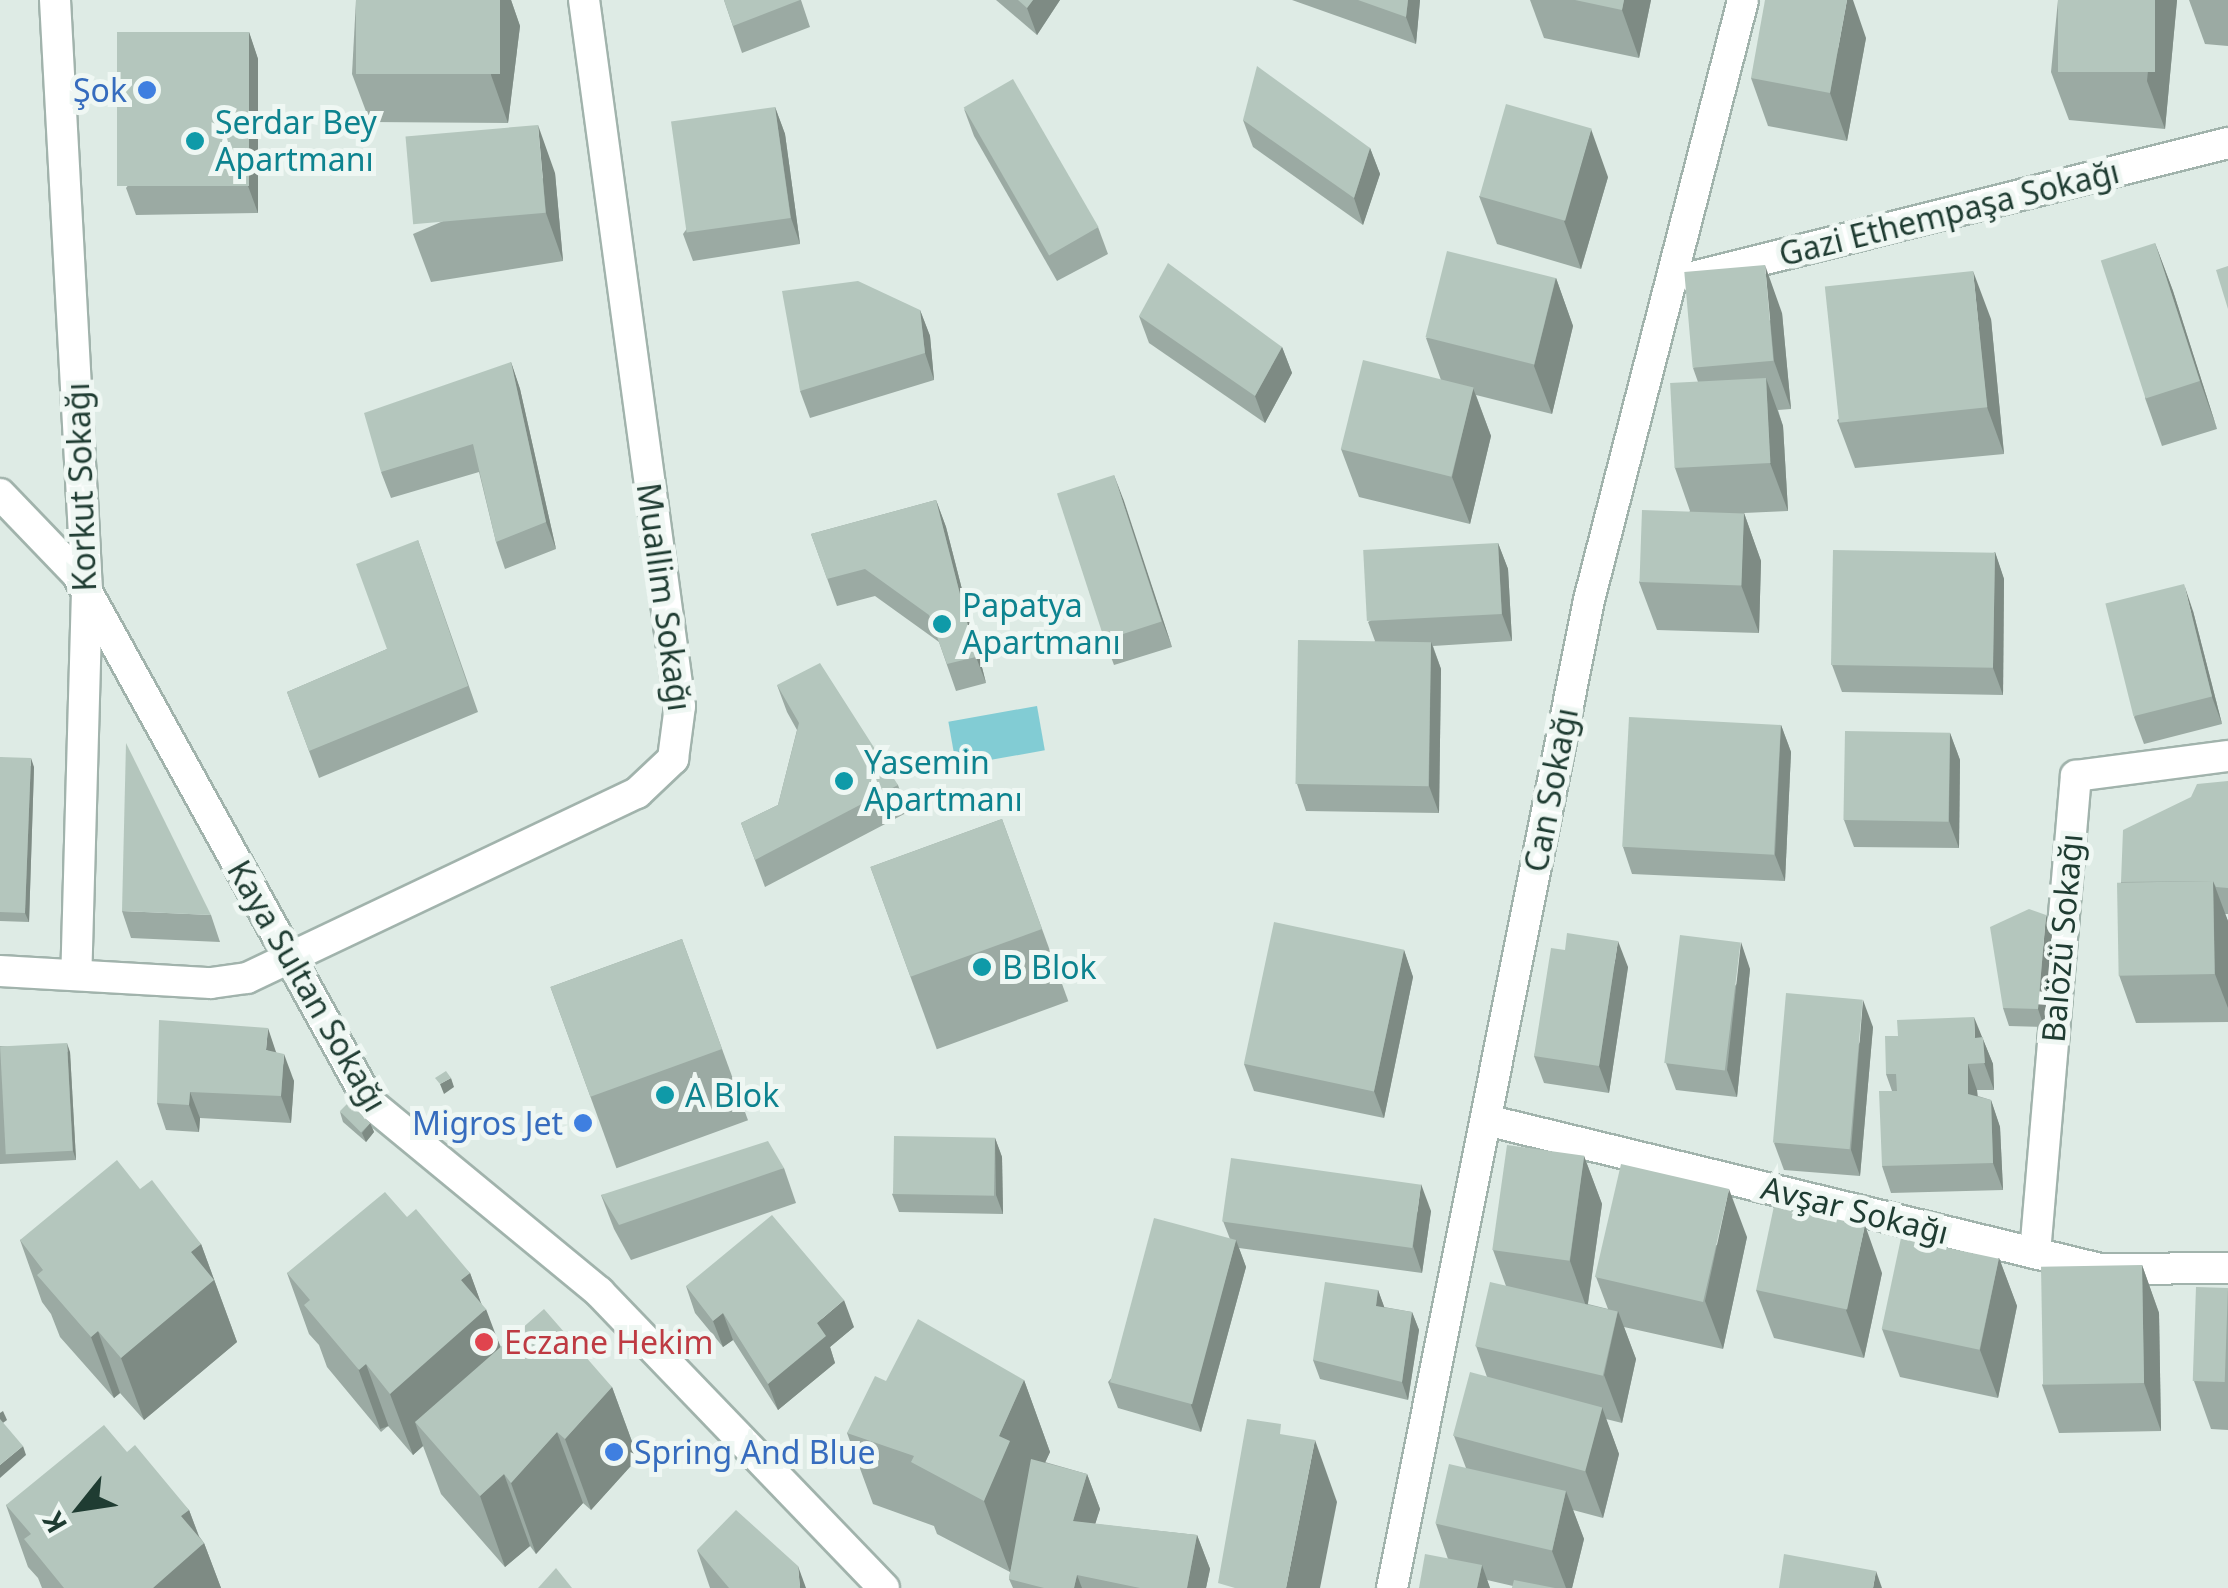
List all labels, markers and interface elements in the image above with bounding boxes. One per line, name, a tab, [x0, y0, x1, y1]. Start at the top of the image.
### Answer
place label: Şok	[73, 71, 127, 109]
marker: Şok	[136, 79, 158, 101]
place label: Serdar Bey Apartmanı	[215, 104, 377, 179]
marker: Serdar Bey Apartmanı	[184, 130, 206, 152]
street label: Gazi Ethempaşa Sokağı	[1775, 152, 2123, 274]
street label: Korkut Sokağı	[58, 382, 104, 592]
street label: Muallim Sokağı	[629, 481, 699, 713]
place label: Papatya Apartmanı	[962, 587, 1121, 662]
marker: Papatya Apartmanı	[931, 613, 953, 635]
street label: Can Sokağı	[1516, 705, 1586, 875]
place label: Yasemin Apartmanı	[864, 744, 1023, 819]
marker: Yasemin Apartmanı	[833, 770, 855, 792]
street label: Balözü Sokağı	[2034, 832, 2090, 1044]
street label: Kaya Sultan Sokağı	[220, 854, 394, 1118]
place label: B Blok	[1002, 948, 1097, 986]
marker: B Blok	[971, 956, 993, 978]
place label: A Blok	[685, 1076, 779, 1114]
marker: A Blok	[654, 1084, 676, 1106]
place label: Migros Jet	[412, 1104, 563, 1142]
marker: Migros Jet	[572, 1112, 594, 1134]
street label: Avşar Sokağı	[1757, 1168, 1953, 1252]
place label: Eczane Hekim	[504, 1323, 713, 1361]
marker: Eczane Hekim	[473, 1331, 495, 1353]
place label: Spring And Blue	[634, 1433, 876, 1471]
marker: Spring And Blue	[603, 1441, 625, 1463]
north arrow	[30, 1458, 130, 1558]
text: K	[33, 1505, 75, 1541]

